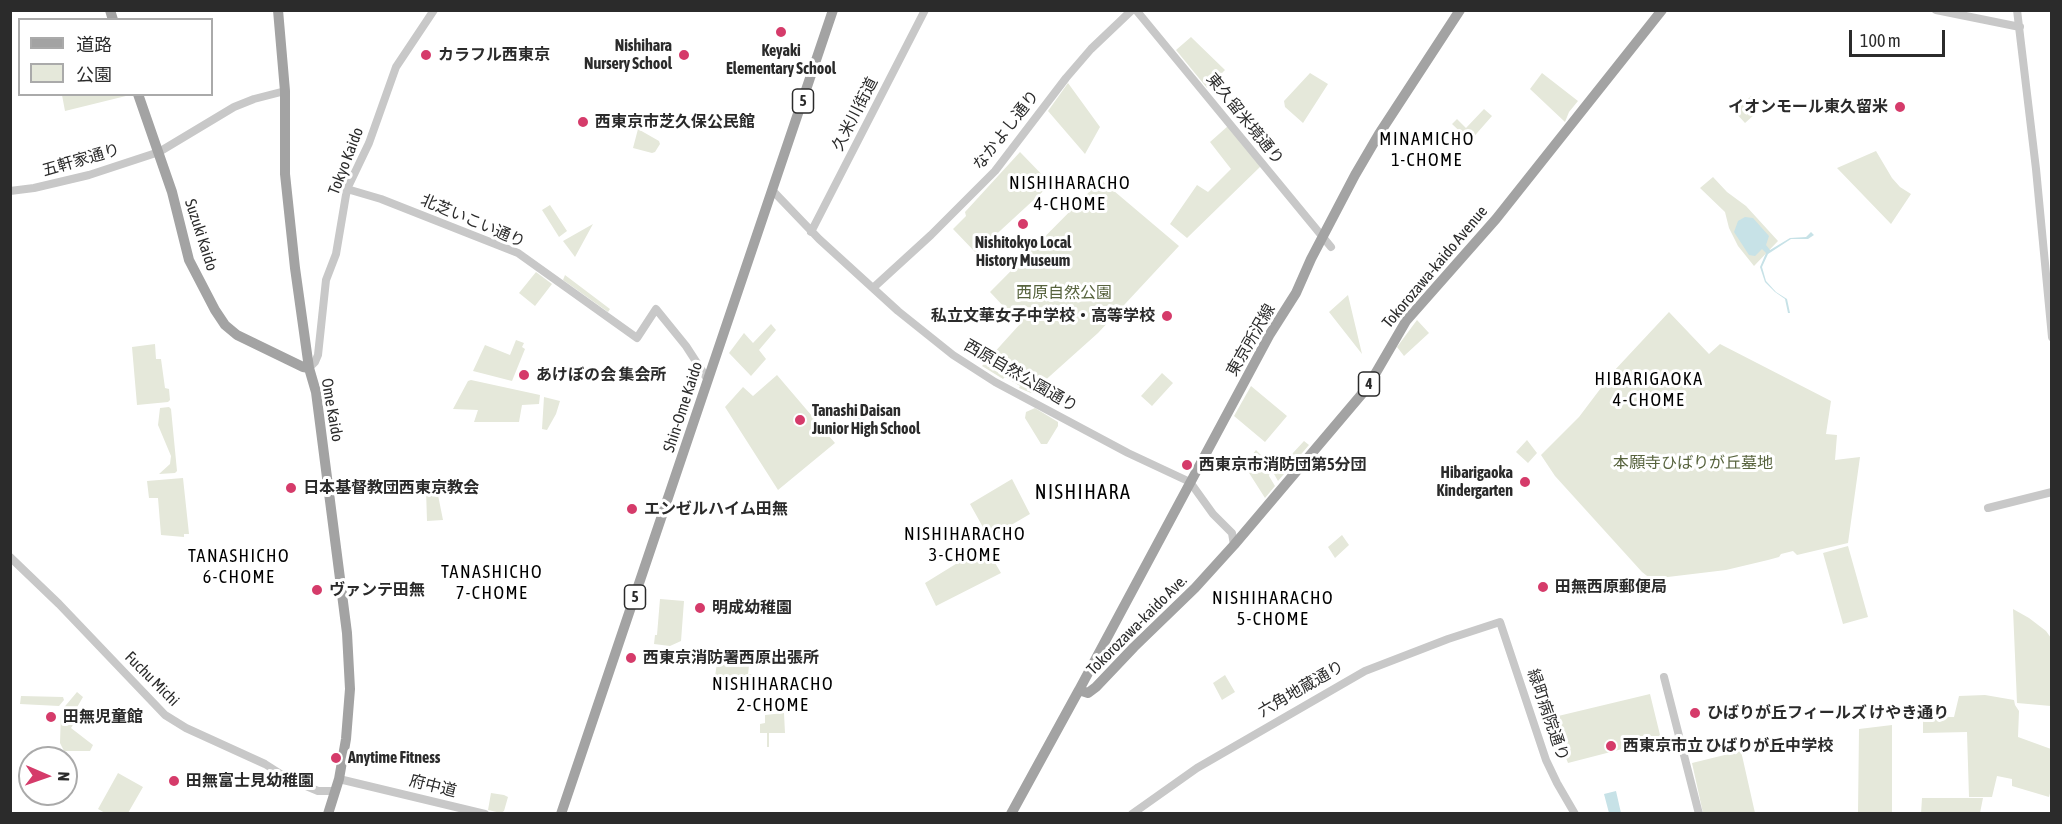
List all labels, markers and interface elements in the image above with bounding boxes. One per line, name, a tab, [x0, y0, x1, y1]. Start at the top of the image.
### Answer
legend	[18, 18, 213, 96]
scale bar	[1852, 18, 1948, 56]
marker: Keyaki Elementary School	[774, 25, 788, 39]
text: 100 m	[1860, 30, 1901, 51]
text: 道路	[76, 34, 112, 55]
place label: Nishihara Nursery School	[584, 36, 672, 74]
place label: Keyaki Elementary School	[726, 41, 836, 79]
place label: カラフル西東京	[438, 45, 550, 65]
marker: カラフル西東京	[419, 48, 433, 62]
marker: Nishihara Nursery School	[677, 48, 691, 62]
text: 公園	[76, 64, 112, 85]
street label: 東久留米境通り	[1202, 69, 1288, 169]
street label: 久米川街道	[828, 74, 882, 154]
street label: なかよし通り	[969, 86, 1043, 174]
road number: 5	[792, 89, 814, 113]
place label: イオンモール東久留米	[1728, 97, 1888, 117]
marker: イオンモール東久留米	[1893, 100, 1907, 114]
place label: 西東京市芝久保公民館	[595, 112, 755, 132]
marker: 西東京市芝久保公民館	[576, 115, 590, 129]
street label: Tokyo Kaido	[324, 125, 368, 197]
district label: MINAMICHO 1-CHOME	[1379, 128, 1475, 170]
street label: 五軒家通り	[40, 140, 122, 180]
district label: NISHIHARACHO 4-CHOME	[1009, 172, 1131, 214]
street label: 北芝いこい通り	[418, 190, 528, 252]
street label: Suzuki Kaido	[180, 197, 222, 273]
street label: Tokorozawa-kaido Avenue	[1378, 202, 1492, 332]
marker: Nishitokyo Local History Museum	[1016, 217, 1030, 231]
place label: Nishitokyo Local History Museum	[975, 233, 1071, 271]
park label: 西原自然公園	[1016, 283, 1112, 303]
street label: 東京所沢線	[1223, 301, 1279, 379]
place label: 私立文華女子中学校・高等学校	[931, 306, 1155, 326]
marker: 私立文華女子中学校・高等学校	[1160, 309, 1174, 323]
street label: 西原自然公園通り	[961, 336, 1081, 416]
street label: Shin-Ome Kaido	[659, 359, 707, 455]
place label: あけぼの会 集会所	[536, 365, 666, 385]
marker: あけぼの会 集会所	[517, 368, 531, 382]
district label: HIBARIGAOKA 4-CHOME	[1594, 368, 1704, 410]
road number: 4	[1358, 372, 1380, 396]
street label: Ome Kaido	[317, 377, 347, 443]
place label: Tanashi Daisan Junior High School	[812, 401, 920, 439]
marker: Tanashi Daisan Junior High School	[793, 413, 807, 427]
park label: 本願寺ひばりが丘墓地	[1613, 453, 1773, 473]
place label: 西東京市消防団第5分団	[1199, 455, 1367, 475]
marker: 西東京市消防団第5分団	[1180, 458, 1194, 472]
place label: Hibarigaoka Kindergarten	[1437, 463, 1513, 501]
marker: Hibarigaoka Kindergarten	[1518, 475, 1532, 489]
place label: 日本基督教団西東京教会	[303, 478, 479, 498]
marker: 日本基督教団西東京教会	[284, 481, 298, 495]
district label: NISHIHARA	[1035, 481, 1131, 505]
place label: エンゼルハイム田無	[644, 499, 788, 519]
marker: エンゼルハイム田無	[625, 502, 639, 516]
district label: NISHIHARACHO 3-CHOME	[904, 523, 1026, 566]
district label: TANASHICHO 6-CHOME	[188, 545, 290, 588]
district label: TANASHICHO 7-CHOME	[441, 561, 543, 604]
street label: Tokorozawa-kaido Ave.	[1083, 571, 1191, 679]
place label: 田無西原郵便局	[1555, 577, 1667, 597]
place label: ヴァンテ田無	[329, 580, 425, 600]
marker: 田無西原郵便局	[1536, 580, 1550, 594]
marker: ヴァンテ田無	[310, 583, 324, 597]
road number: 5	[624, 585, 646, 609]
district label: NISHIHARACHO 5-CHOME	[1212, 587, 1334, 630]
place label: 明成幼稚園	[712, 598, 792, 618]
marker: 明成幼稚園	[693, 601, 707, 615]
street label: Fuchu Michi	[121, 648, 183, 710]
place label: 西東京消防署西原出張所	[643, 648, 819, 668]
marker: 西東京消防署西原出張所	[624, 651, 638, 665]
street label: 六角地蔵通り	[1255, 657, 1347, 721]
street label: 緑町病院通り	[1523, 666, 1573, 764]
district label: NISHIHARACHO 2-CHOME	[712, 673, 834, 716]
place label: ひばりが丘フィールズ けやき通り	[1707, 703, 1949, 723]
marker: ひばりが丘フィールズ けやき通り	[1688, 706, 1702, 720]
place label: 田無児童館	[63, 707, 143, 727]
marker: 田無児童館	[44, 710, 58, 724]
place label: 西東京市立 ひばりが丘中学校	[1623, 736, 1833, 756]
marker: 西東京市立 ひばりが丘中学校	[1604, 739, 1618, 753]
north arrow	[18, 746, 78, 806]
place label: Anytime Fitness	[348, 748, 441, 768]
marker: Anytime Fitness	[329, 751, 343, 765]
place label: 田無富士見幼稚園	[186, 771, 314, 791]
street label: 府中道	[407, 771, 459, 801]
text: N	[55, 772, 73, 782]
marker: 田無富士見幼稚園	[167, 774, 181, 788]

